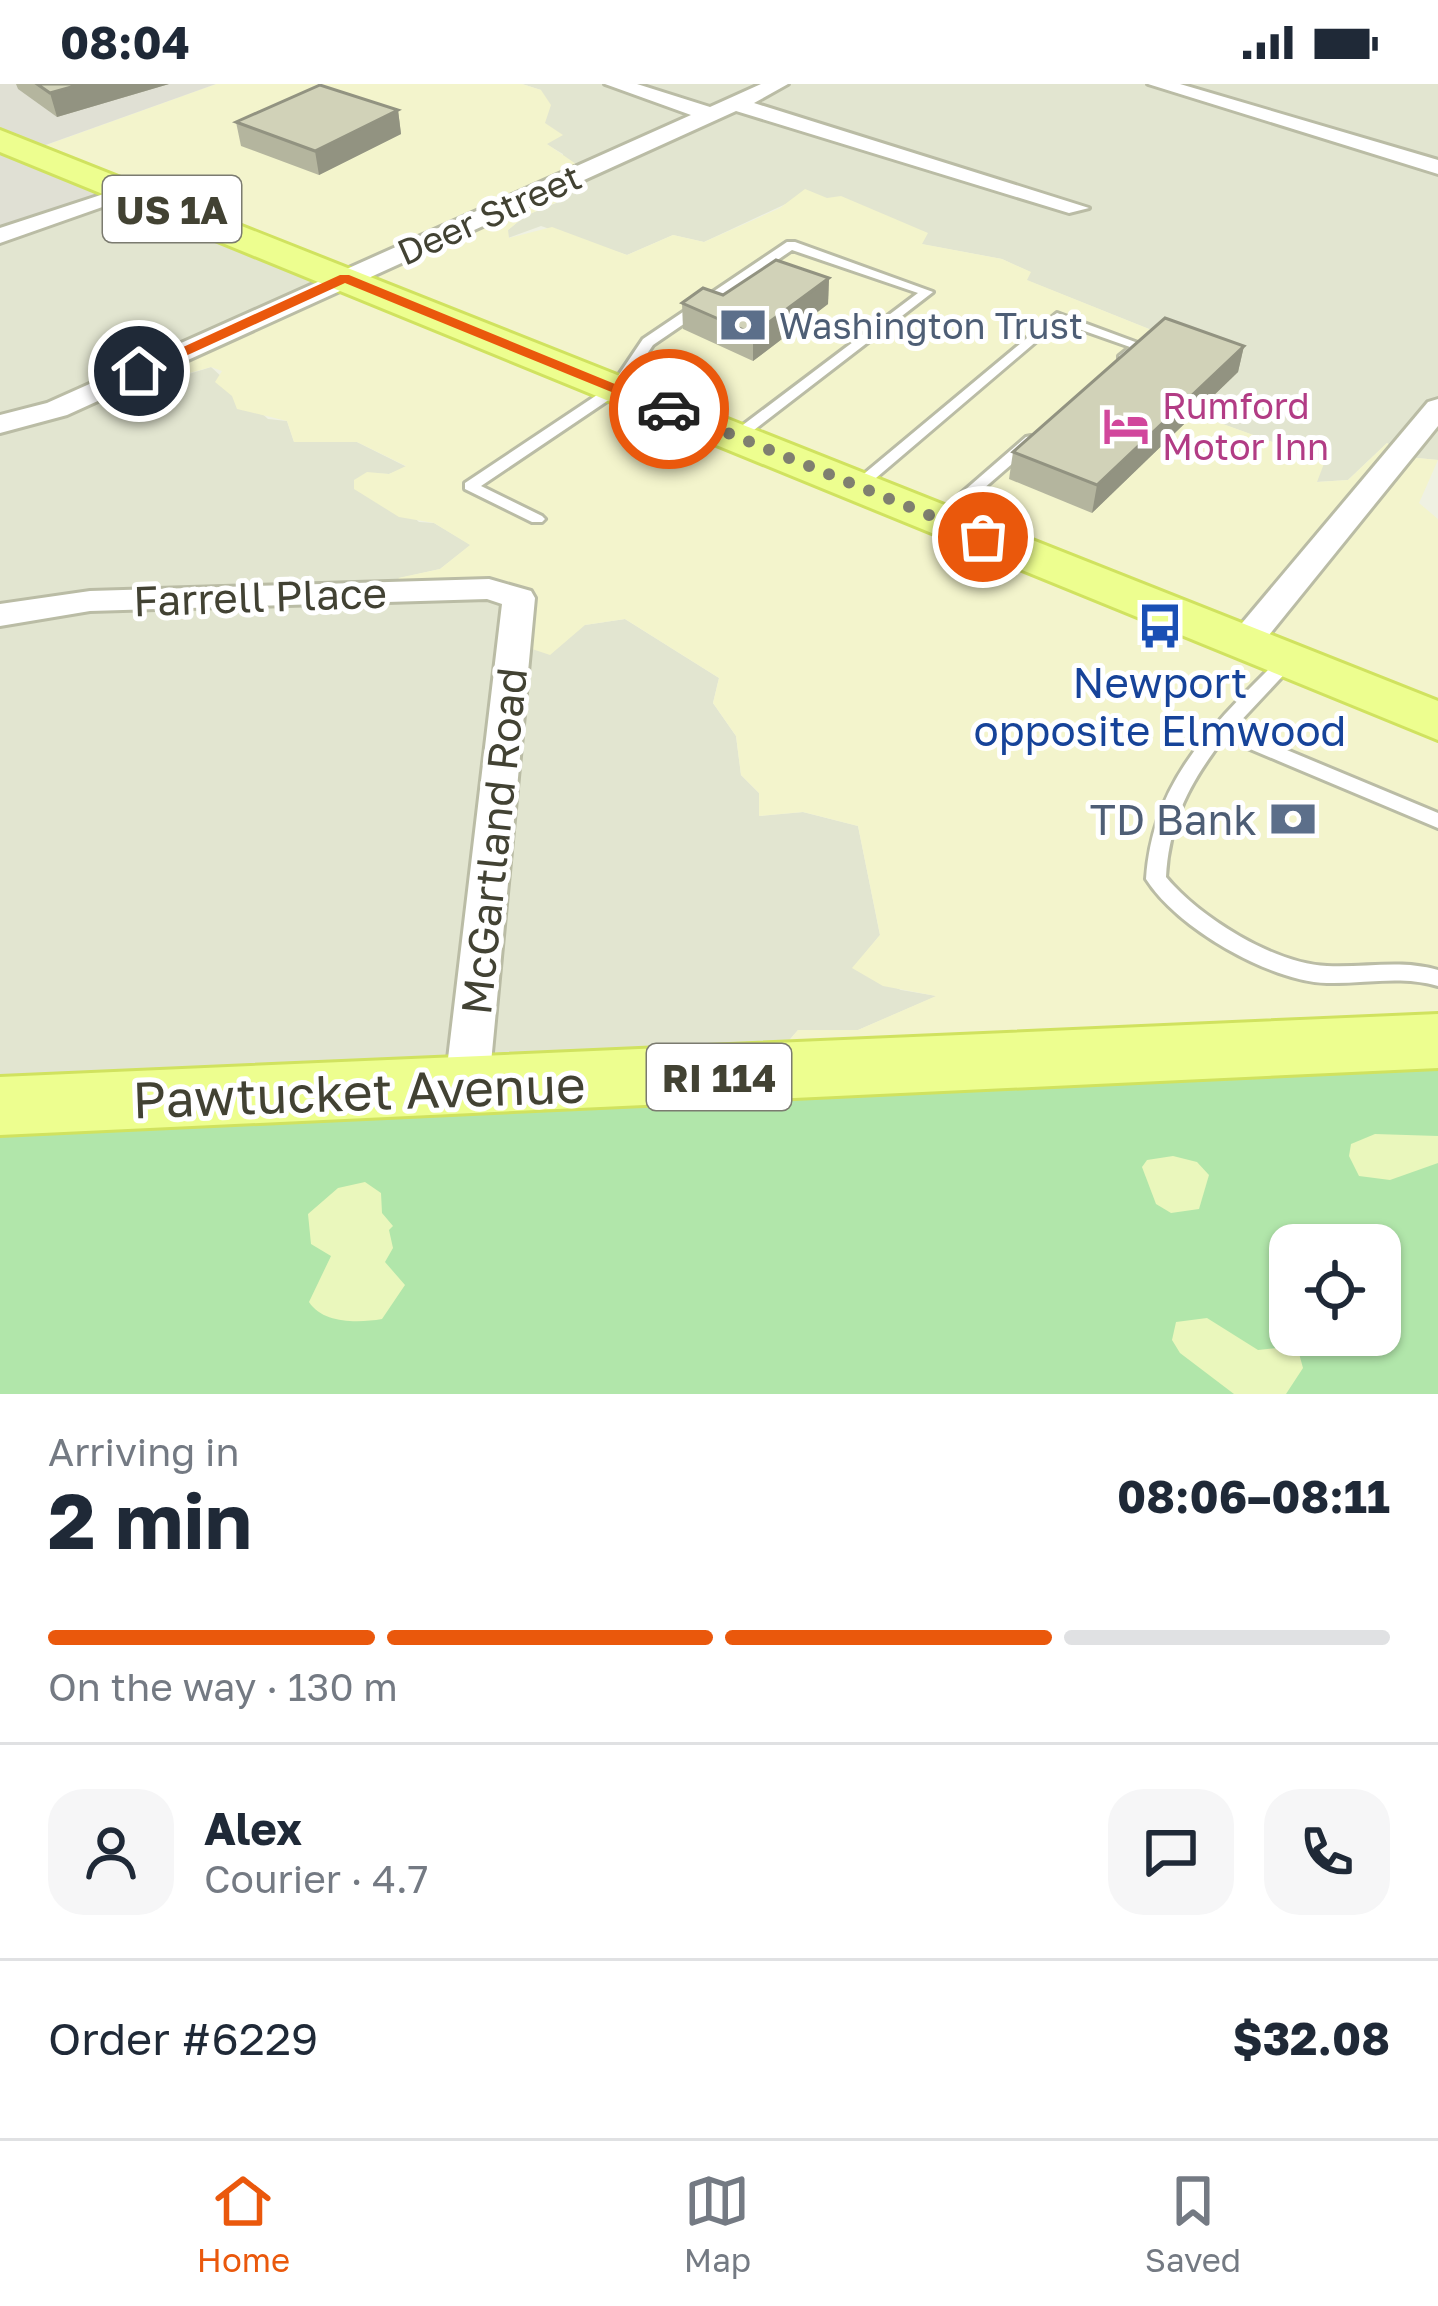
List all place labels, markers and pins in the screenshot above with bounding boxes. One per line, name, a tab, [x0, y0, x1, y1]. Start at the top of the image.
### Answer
bank icon: Washington Trust	[718, 300, 768, 350]
place label: Washington Trust	[779, 304, 1083, 347]
pin	[88, 320, 190, 422]
place label: Rumford Motor Inn	[1162, 384, 1329, 468]
hotel icon: Rumford Motor Inn	[1101, 401, 1151, 451]
pin	[932, 486, 1034, 588]
bus stop icon: Newport opposite Elmwood	[1135, 601, 1185, 651]
place label: Newport opposite Elmwood	[974, 657, 1346, 755]
place label: TD Bank	[1090, 794, 1257, 844]
bank icon: TD Bank	[1268, 794, 1318, 844]

